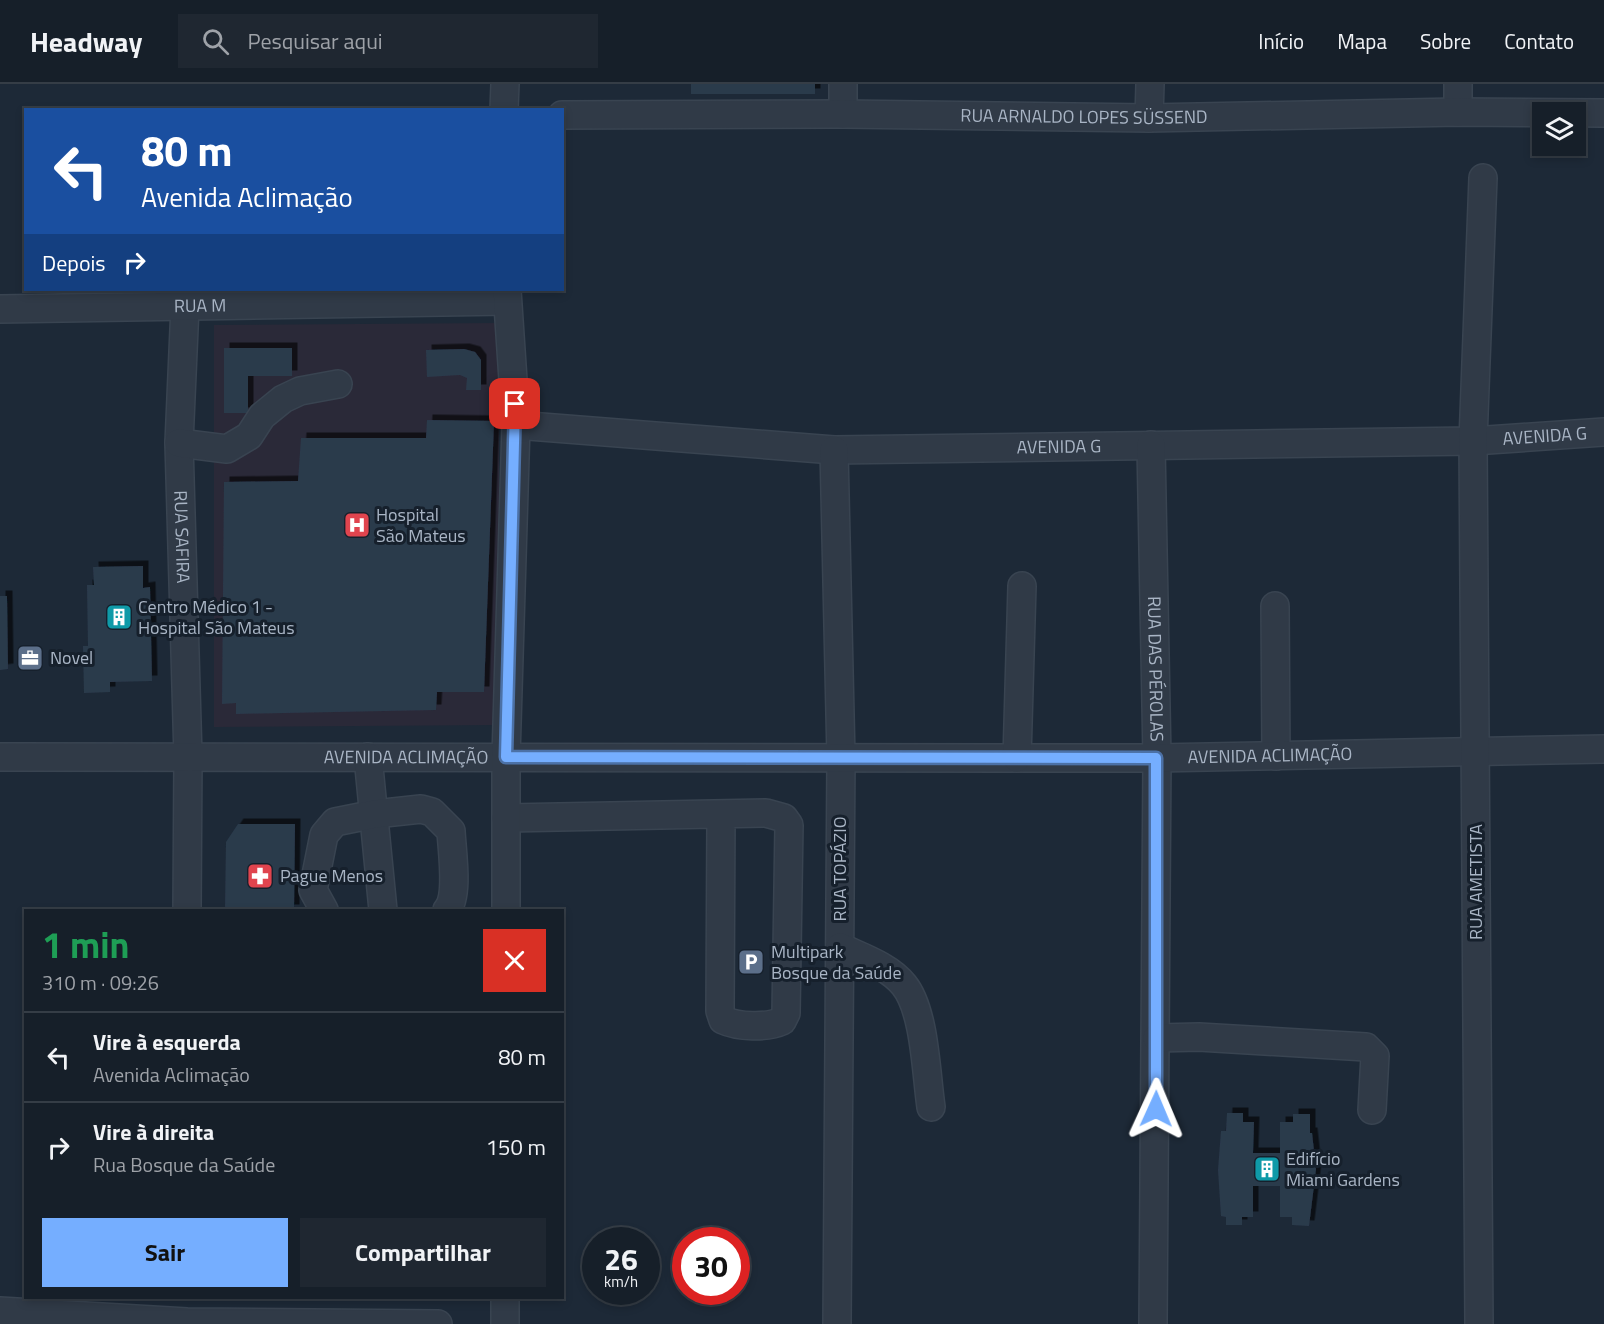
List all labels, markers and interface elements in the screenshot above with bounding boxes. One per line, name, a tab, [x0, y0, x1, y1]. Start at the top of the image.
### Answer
search box	[178, 14, 598, 68]
text: Headway	[30, 20, 142, 63]
text: Pesquisar aqui	[247, 24, 383, 58]
icon: search	[199, 25, 232, 58]
text: Início	[1258, 25, 1304, 57]
text: Mapa	[1337, 25, 1387, 57]
text: Sobre	[1420, 25, 1471, 57]
text: Contato	[1504, 25, 1574, 57]
street label: RUA ARNALDO LOPES SÜSSEND	[960, 102, 1208, 131]
map controls	[1532, 102, 1586, 156]
button: layers	[1532, 102, 1586, 156]
text: 80 m	[141, 118, 233, 182]
icon: left	[42, 132, 120, 210]
text: Avenida Aclimação	[141, 176, 353, 217]
text: Depois	[42, 246, 106, 280]
icon: right	[118, 246, 151, 279]
street label: RUA M	[174, 291, 226, 319]
pin	[489, 378, 540, 429]
icon: arrive	[498, 387, 531, 420]
street label: AVENIDA G	[1502, 419, 1588, 452]
street label: AVENIDA G	[1017, 432, 1101, 460]
street label: RUA SAFIRA	[167, 490, 197, 584]
place label: Hospital São Mateus	[376, 501, 466, 549]
hospital icon: Hospital São Mateus	[342, 510, 372, 540]
place label: Centro Médico 1 - Hospital São Mateus	[138, 593, 295, 641]
street label: RUA DAS PÉROLAS	[1141, 596, 1171, 742]
building icon: Centro Médico 1 - Hospital São Mateus	[104, 602, 134, 632]
office icon: Novel	[15, 643, 45, 673]
place label: Novel	[50, 644, 93, 671]
street label: AVENIDA ACLIMAÇÃO	[1187, 740, 1353, 770]
street label: AVENIDA ACLIMAÇÃO	[324, 743, 488, 770]
street label: RUA TOPÁZIO	[826, 816, 853, 922]
street label: RUA AMETISTA	[1462, 824, 1489, 940]
pharmacy icon: Pague Menos	[245, 861, 275, 891]
place label: Pague Menos	[280, 862, 383, 889]
text: 1 min	[42, 917, 129, 972]
button: close	[483, 929, 546, 992]
place label: Multipark Bosque da Saúde	[771, 938, 901, 986]
parking icon: Multipark Bosque da Saúde	[736, 947, 766, 977]
text: 310 m · 09:26	[42, 967, 159, 998]
text: Vire à esquerda	[93, 1025, 241, 1059]
text: 80 m	[498, 1040, 546, 1074]
icon: left	[42, 1041, 75, 1074]
text: Avenida Aclimação	[93, 1059, 250, 1090]
position arrow	[1124, 1077, 1188, 1141]
text: Vire à direita	[93, 1115, 214, 1149]
text: 150 m	[486, 1130, 546, 1164]
icon: right	[42, 1131, 75, 1164]
place label: Edifício Miami Gardens	[1286, 1145, 1400, 1193]
text: Rua Bosque da Saúde	[93, 1149, 275, 1180]
building icon: Edifício Miami Gardens	[1252, 1154, 1282, 1184]
button: Sair	[42, 1218, 288, 1287]
button: Compartilhar	[300, 1218, 546, 1287]
speed limit sign: 30	[672, 1227, 750, 1305]
text: 26	[604, 1236, 638, 1282]
text: km/h	[604, 1270, 638, 1293]

